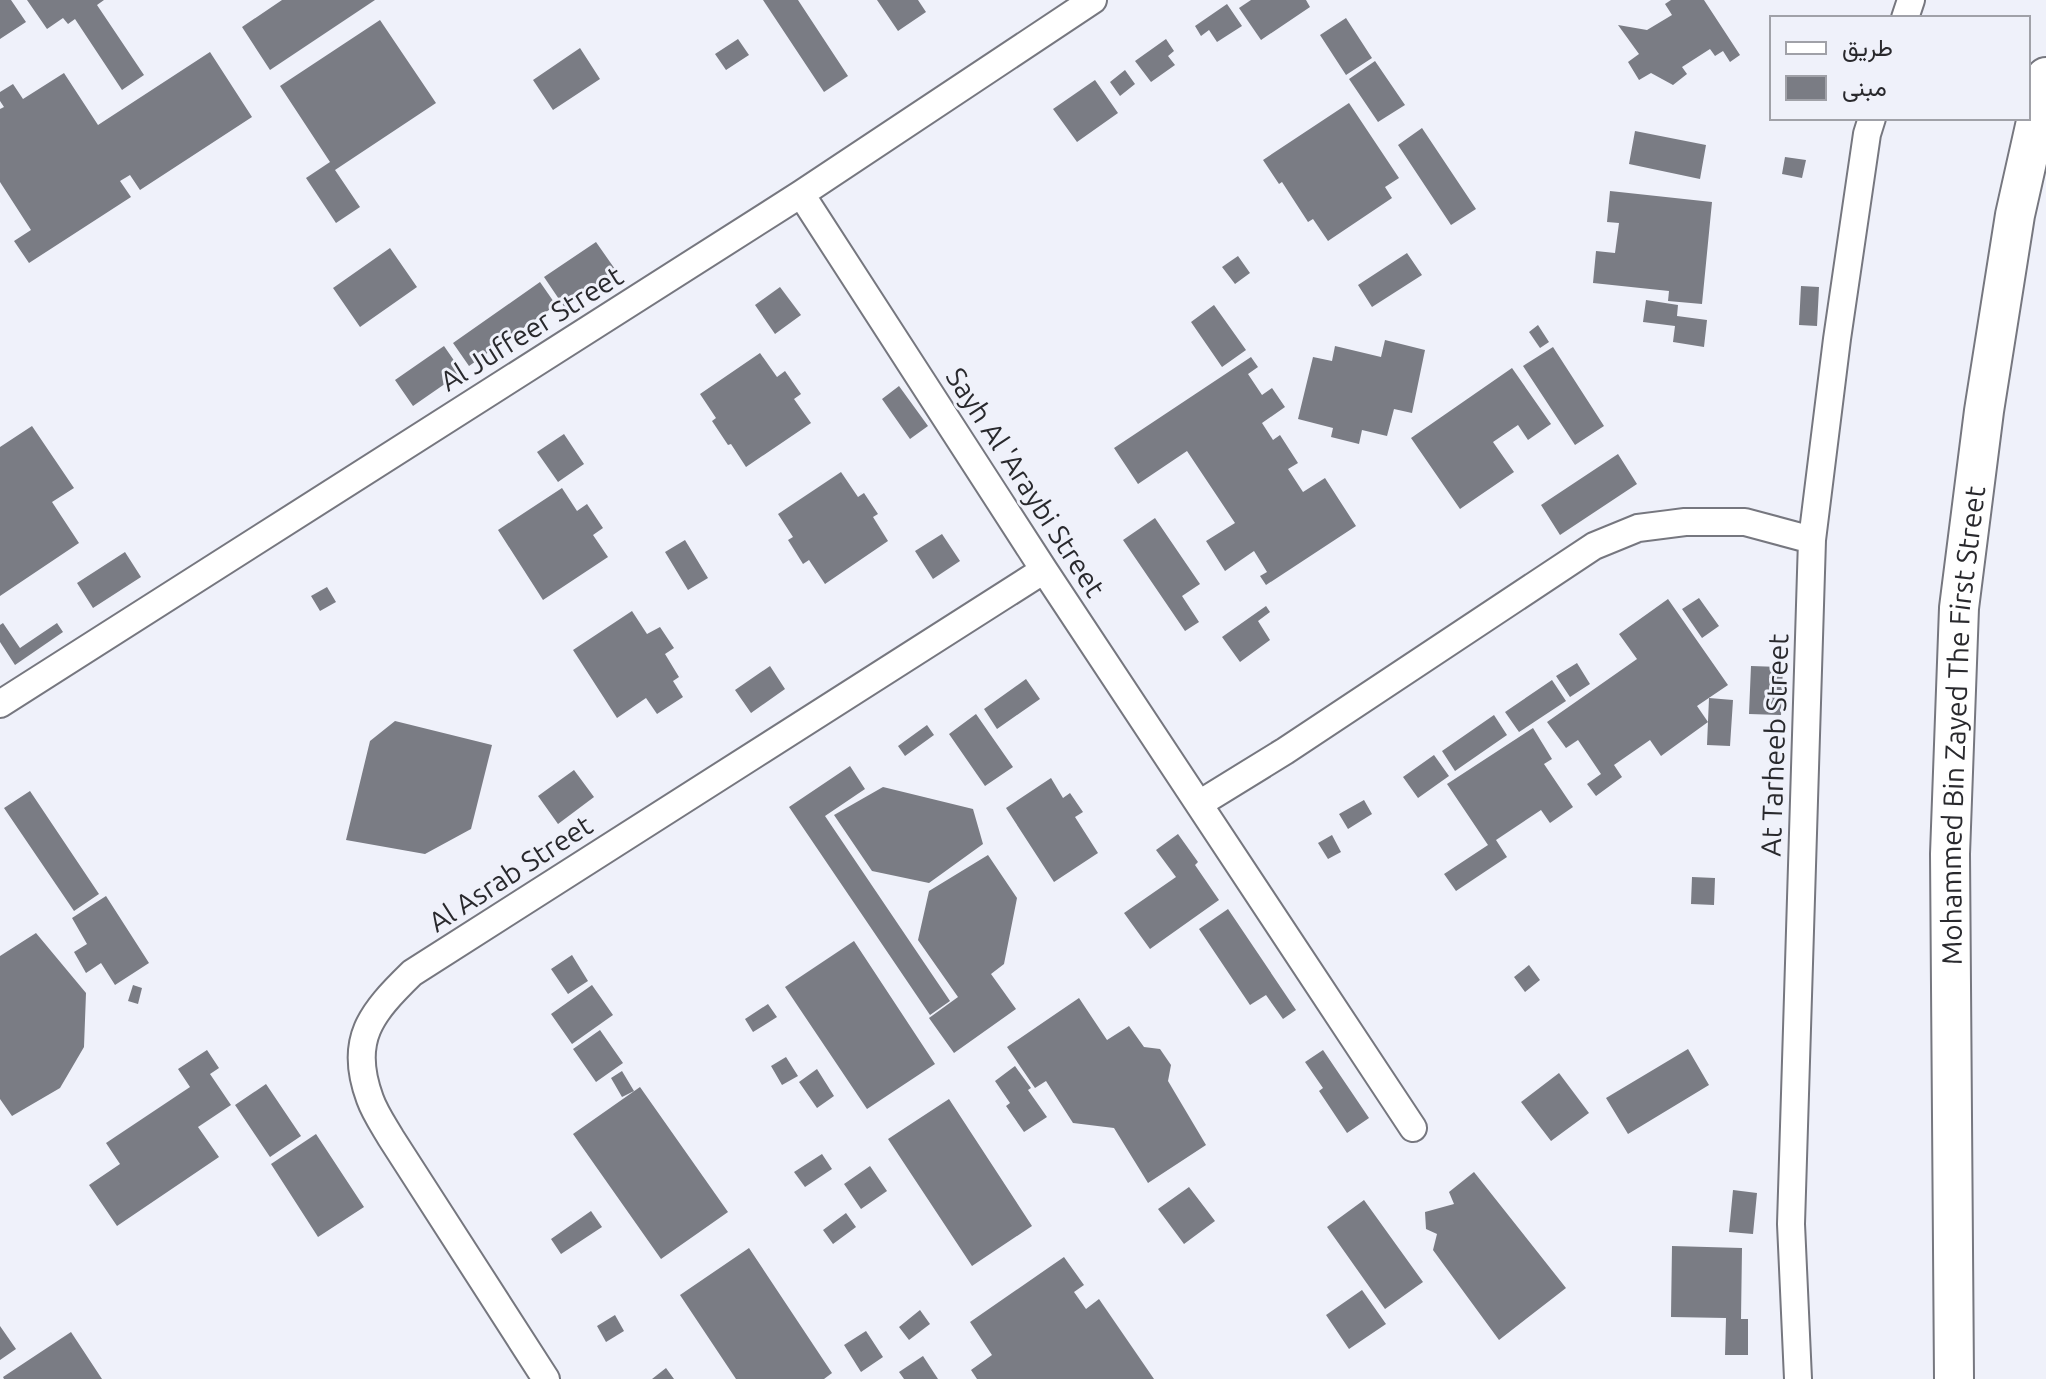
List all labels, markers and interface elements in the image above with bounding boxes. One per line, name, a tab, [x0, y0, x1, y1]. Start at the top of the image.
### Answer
legend	[1770, 16, 2030, 120]
text: طريق	[1842, 34, 1893, 63]
text: مبنى	[1842, 74, 1887, 102]
street label: Al Juffeer Street	[434, 259, 628, 397]
street label: Sayh Al 'Araybi Street	[940, 362, 1112, 602]
street label: Mohammed Bin Zayed The First Street	[1934, 484, 1990, 965]
street label: At Tarheeb Street	[1755, 633, 1793, 857]
street label: Al Asrab Street	[422, 809, 598, 937]

